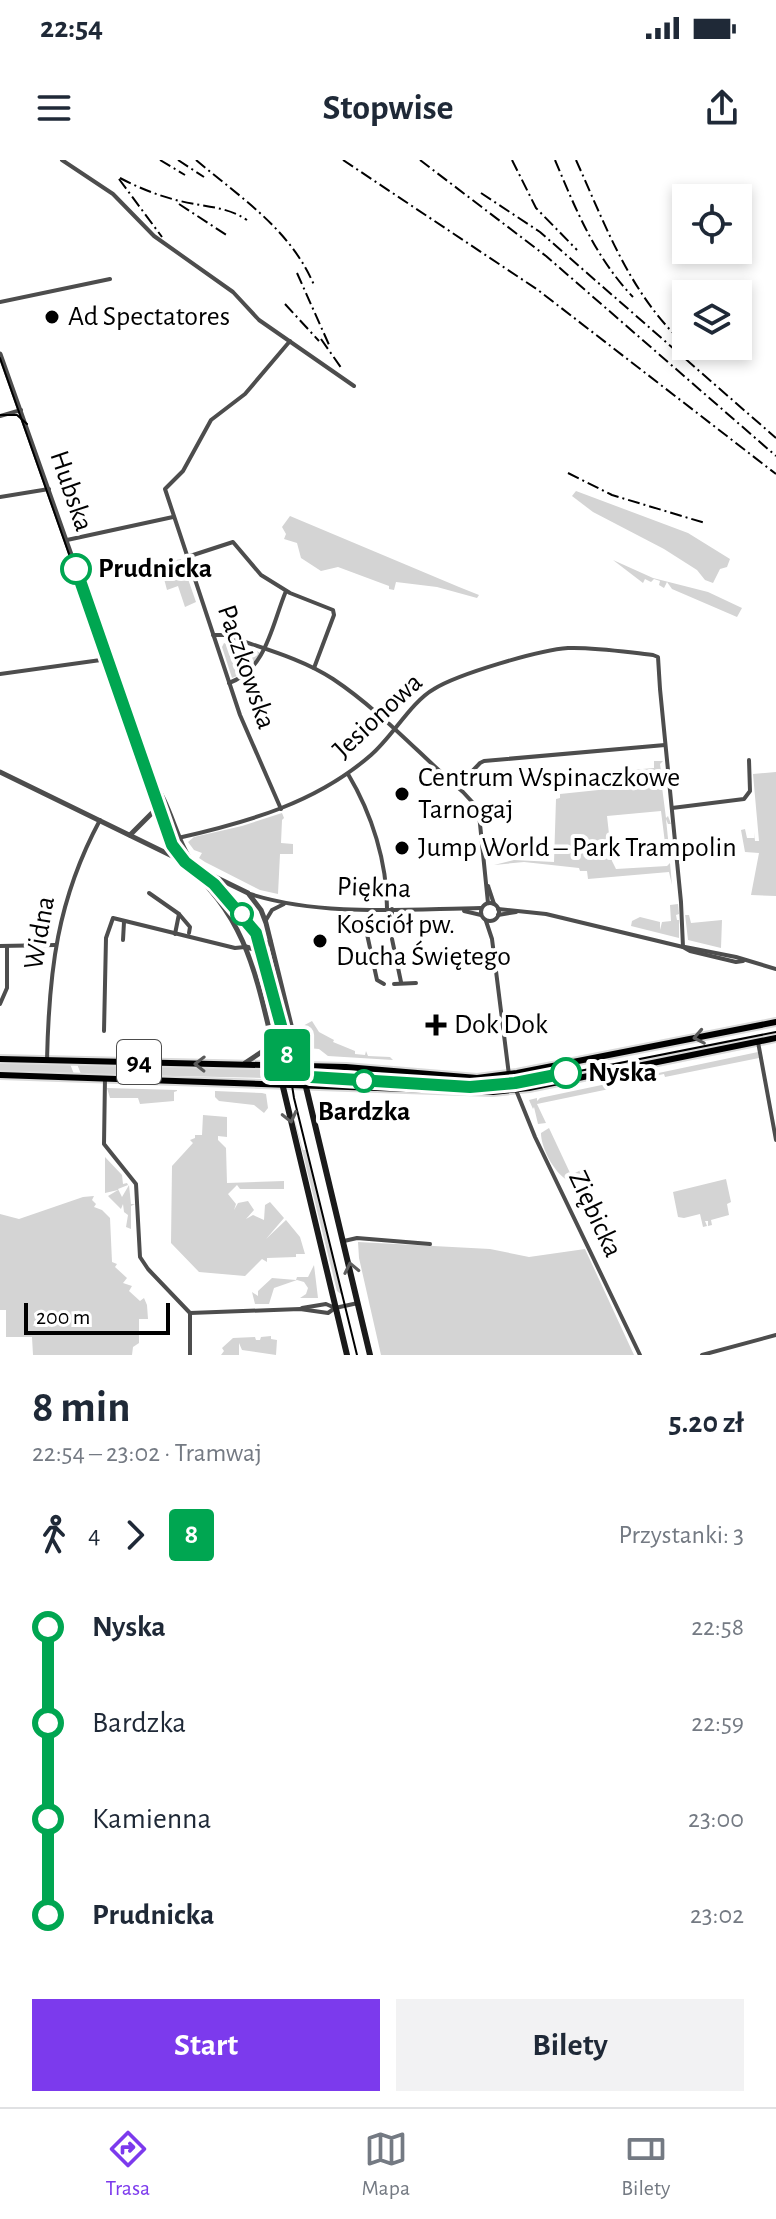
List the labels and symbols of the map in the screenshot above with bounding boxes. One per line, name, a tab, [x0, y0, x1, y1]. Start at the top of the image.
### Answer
place label: Ad Spectatores	[68, 303, 230, 331]
marker: Ad Spectatores	[43, 308, 61, 326]
street label: Hubska	[44, 447, 98, 535]
marker: Prudnicka	[61, 554, 91, 584]
place label: Prudnicka	[98, 555, 212, 583]
street label: Paczkowska	[212, 601, 280, 733]
street label: Jesionowa	[328, 668, 428, 764]
place label: Centrum Wspinaczkowe Tarnogaj	[418, 764, 680, 824]
marker: Centrum Wspinaczkowe Tarnogaj	[393, 785, 411, 803]
place label: Jump World – Park Trampolin	[418, 834, 737, 862]
marker: Jump World – Park Trampolin	[393, 839, 411, 857]
street label: Piękna	[336, 873, 412, 903]
street label: Widna	[20, 894, 60, 972]
unlabelled marker	[231, 903, 253, 925]
place label: Kościół pw. Ducha Świętego	[336, 911, 511, 971]
marker: Kościół pw. Ducha Świętego	[311, 932, 329, 950]
place label: Dok Dok	[454, 1011, 548, 1039]
marker: Dok Dok	[425, 1014, 447, 1036]
one-way arrow	[692, 1028, 706, 1045]
line badge: 8	[261, 1029, 313, 1081]
road number: 94	[117, 1040, 161, 1084]
one-way arrow	[193, 1055, 206, 1072]
marker: Nyska	[551, 1058, 581, 1088]
place label: Nyska	[588, 1059, 657, 1087]
marker: Bardzka	[353, 1070, 375, 1092]
place label: Bardzka	[318, 1098, 410, 1126]
one-way arrow	[281, 1109, 298, 1123]
street label: Ziębicka	[563, 1167, 627, 1261]
one-way arrow	[343, 1262, 360, 1276]
scale bar	[24, 1299, 170, 1335]

